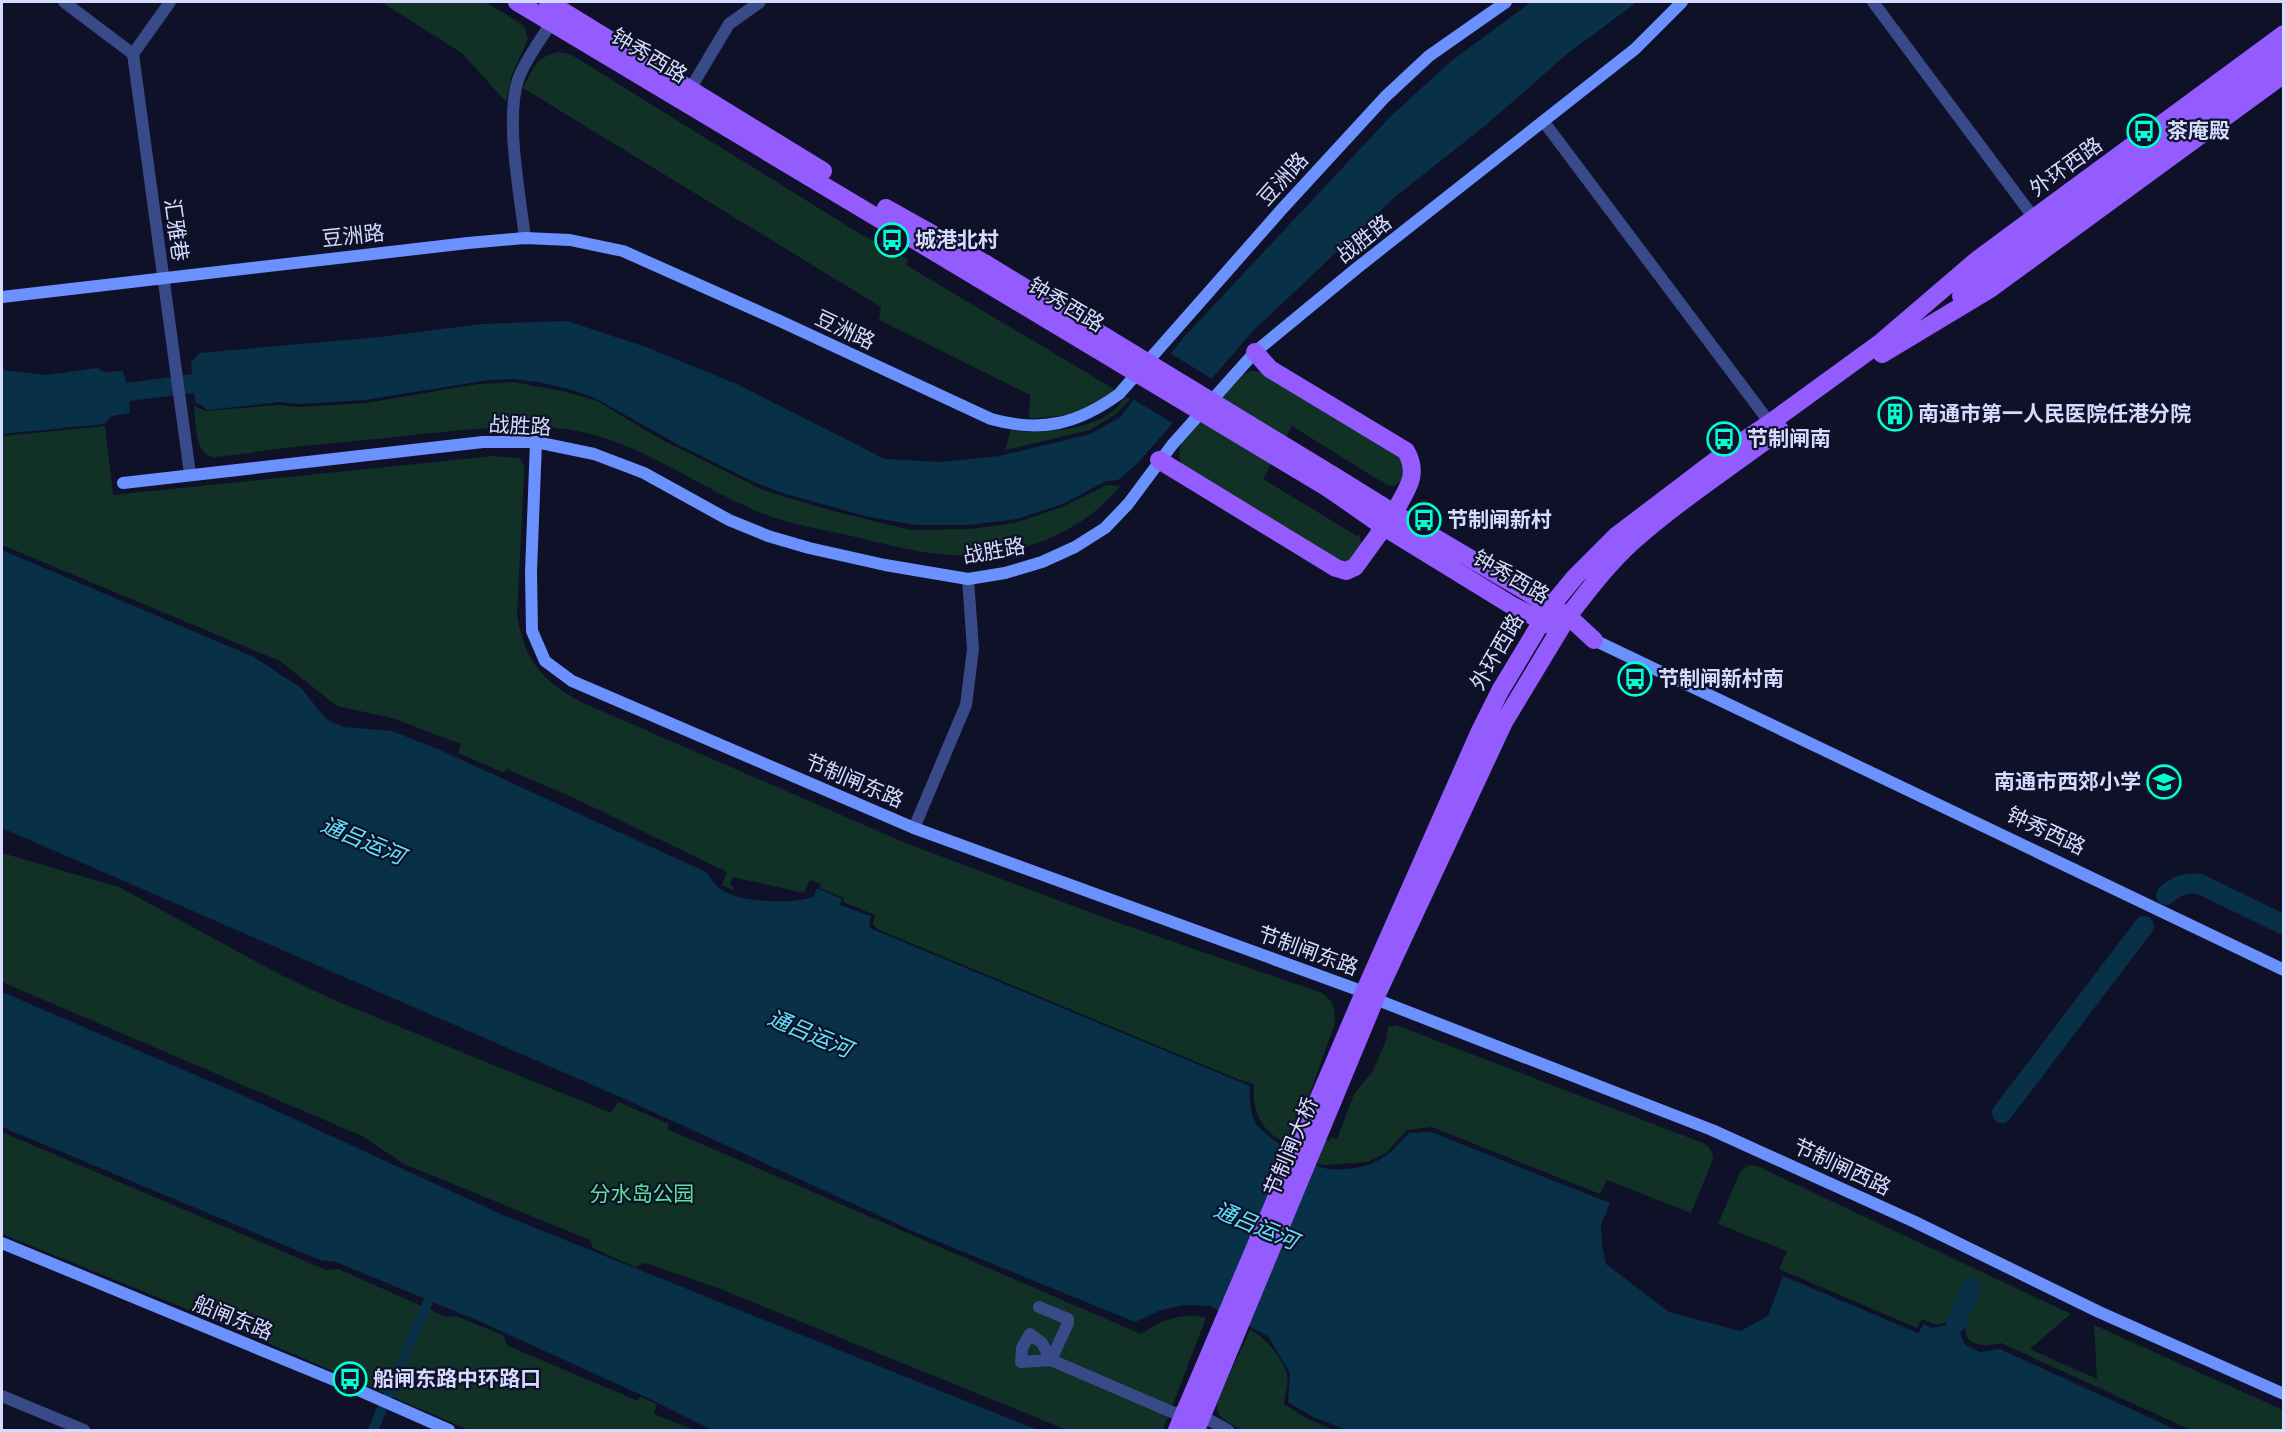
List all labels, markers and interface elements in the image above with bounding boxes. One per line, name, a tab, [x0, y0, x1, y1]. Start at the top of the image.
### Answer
street label: 钟秀西路	[607, 22, 692, 88]
bus stop icon: 茶庵殿	[2126, 113, 2162, 149]
place label: 茶庵殿	[2167, 117, 2230, 143]
street label: 外环西路	[2024, 131, 2107, 201]
street label: 豆洲路	[1252, 146, 1313, 210]
street label: 汇雅巷	[160, 197, 194, 263]
street label: 战胜路	[1331, 209, 1396, 268]
street label: 豆洲路	[320, 219, 386, 251]
bus stop icon: 城港北村	[874, 222, 910, 258]
place label: 城港北村	[915, 226, 999, 252]
street label: 钟秀西路	[1024, 271, 1109, 337]
street label: 豆洲路	[811, 304, 879, 354]
building icon: 南通市第一人民医院任港分院	[1877, 396, 1913, 432]
place label: 南通市第一人民医院任港分院	[1918, 400, 2191, 426]
street label: 战胜路	[488, 410, 552, 440]
bus stop icon: 节制闸南	[1706, 421, 1742, 457]
place label: 节制闸南	[1747, 425, 1831, 451]
bus stop icon: 节制闸新村	[1406, 502, 1442, 538]
place label: 节制闸新村	[1447, 506, 1552, 532]
street label: 战胜路	[961, 532, 1027, 568]
street label: 钟秀西路	[1469, 544, 1554, 608]
street label: 外环西路	[1464, 609, 1528, 694]
bus stop icon: 节制闸新村南	[1617, 661, 1653, 697]
place label: 节制闸新村南	[1658, 665, 1784, 691]
street label: 节制闸东路	[801, 748, 908, 813]
school or university icon: 南通市西郊小学	[2146, 764, 2182, 800]
place label: 南通市西郊小学	[1994, 768, 2141, 794]
street label: 钟秀西路	[2003, 801, 2090, 860]
water label: 通吕运河	[317, 810, 413, 872]
street label: 节制闸东路	[1255, 920, 1362, 980]
water label: 通吕运河	[764, 1003, 860, 1065]
street label: 节制闸大桥	[1258, 1093, 1323, 1200]
street label: 节制闸西路	[1789, 1132, 1895, 1200]
park label: 分水岛公园	[590, 1180, 695, 1206]
water label: 通吕运河	[1210, 1195, 1306, 1257]
street label: 船闸东路	[190, 1289, 277, 1345]
bus stop icon: 船闸东路中环路口	[332, 1361, 368, 1397]
place label: 船闸东路中环路口	[373, 1365, 541, 1391]

